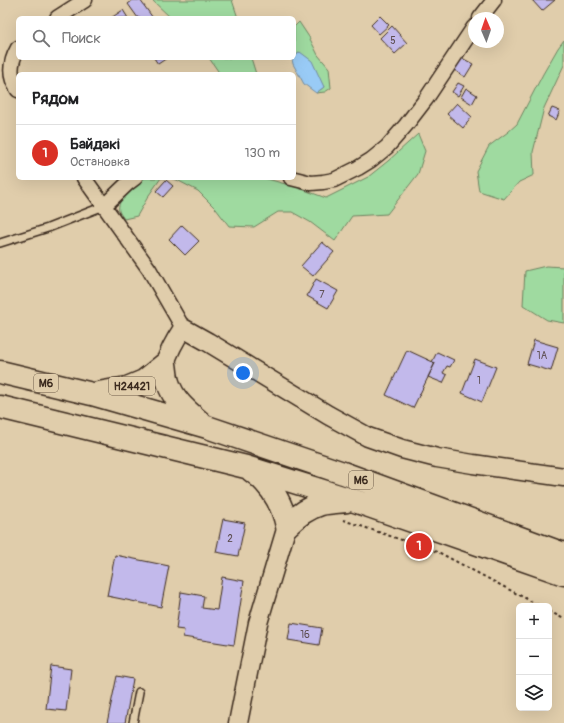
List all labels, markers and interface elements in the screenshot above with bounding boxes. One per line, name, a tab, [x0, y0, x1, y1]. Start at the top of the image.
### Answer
north arrow	[468, 12, 504, 48]
search box	[16, 16, 296, 60]
icon: search	[30, 27, 52, 49]
text: Поиск	[62, 29, 101, 48]
house number: 5	[390, 35, 396, 47]
text: Рядом	[32, 88, 79, 109]
text: Байдакі	[70, 135, 120, 154]
text: 1	[42, 145, 48, 161]
text: 130 m	[244, 145, 280, 161]
text: Остановка	[70, 154, 130, 170]
house number: 7	[319, 289, 325, 301]
house number: 1А	[537, 350, 548, 362]
your location	[233, 363, 253, 383]
road number: М6	[34, 374, 58, 392]
house number: 1	[477, 375, 481, 387]
road number: Н24421	[109, 377, 155, 395]
road number: М6	[349, 471, 373, 489]
pin: 1	[406, 531, 432, 561]
house number: 2	[227, 533, 233, 545]
map controls	[516, 603, 552, 711]
button: +	[516, 603, 552, 639]
house number: 16	[300, 629, 310, 641]
button: −	[516, 639, 552, 675]
button: layers	[516, 675, 552, 711]

